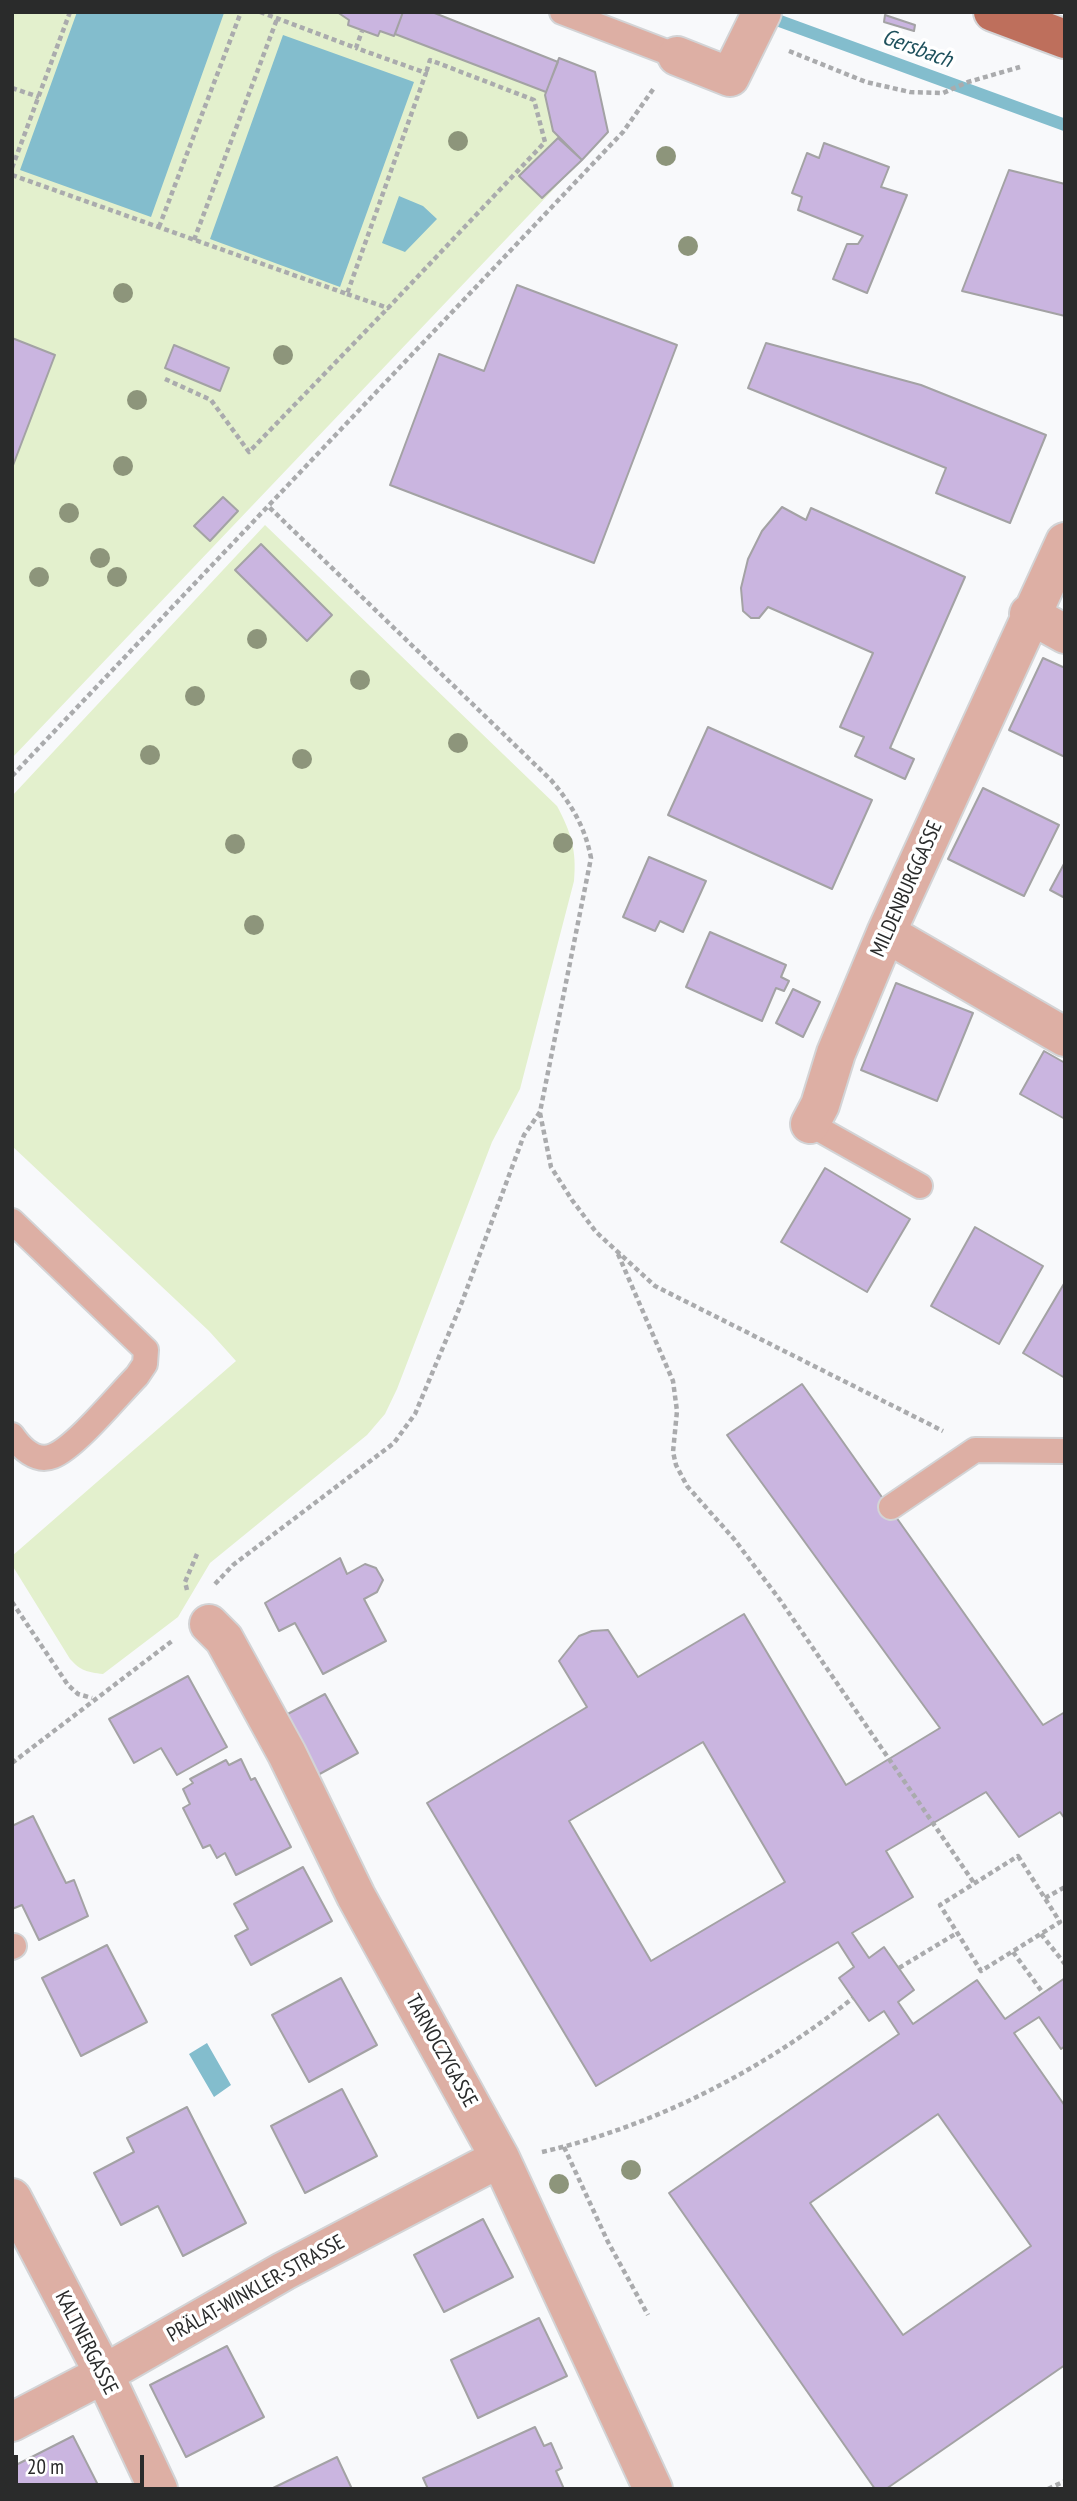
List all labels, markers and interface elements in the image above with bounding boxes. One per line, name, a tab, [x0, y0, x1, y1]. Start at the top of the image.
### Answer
water label: Gersbach	[878, 24, 956, 74]
street label: MILDENBURGGASSE	[866, 817, 948, 961]
street label: TARNOCZYGASSE	[400, 1990, 482, 2112]
street label: PRÄLAT-WINKLER-STRASSE	[163, 2230, 349, 2348]
street label: KALTNERGASSE	[49, 2287, 123, 2399]
scale bar	[18, 2442, 147, 2486]
text: 20 m	[27, 2453, 64, 2480]

